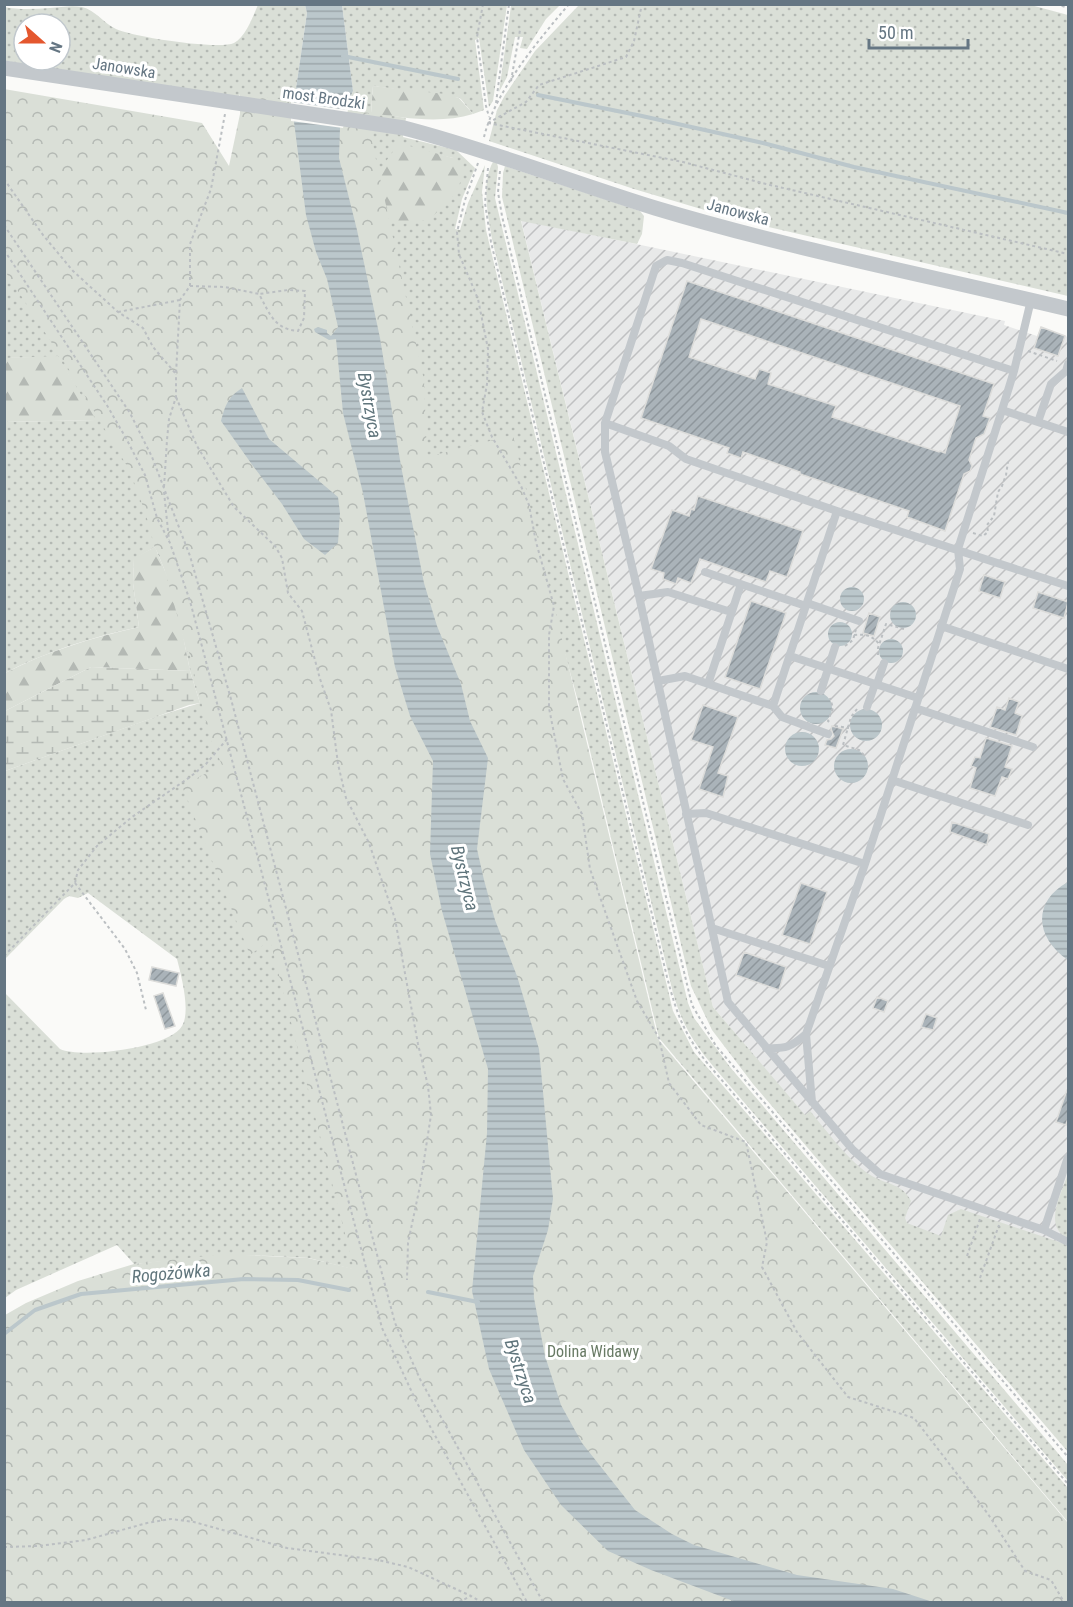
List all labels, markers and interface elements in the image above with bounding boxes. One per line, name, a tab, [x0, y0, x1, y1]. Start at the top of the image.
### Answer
north arrow	[12, 12, 72, 72]
scale bar	[869, 12, 968, 50]
text: 50 m	[878, 22, 913, 43]
text: N	[45, 39, 66, 55]
street label: Janowska	[91, 54, 157, 82]
street label: most Brodzki	[282, 83, 366, 113]
street label: Janowska	[705, 195, 771, 229]
water label: Bystrzyca	[354, 370, 386, 440]
water label: Bystrzyca	[447, 843, 483, 913]
water label: Rogożówka	[131, 1259, 211, 1287]
water label: Bystrzyca	[501, 1336, 541, 1406]
park label: Dolina Widawy	[547, 1342, 639, 1361]

